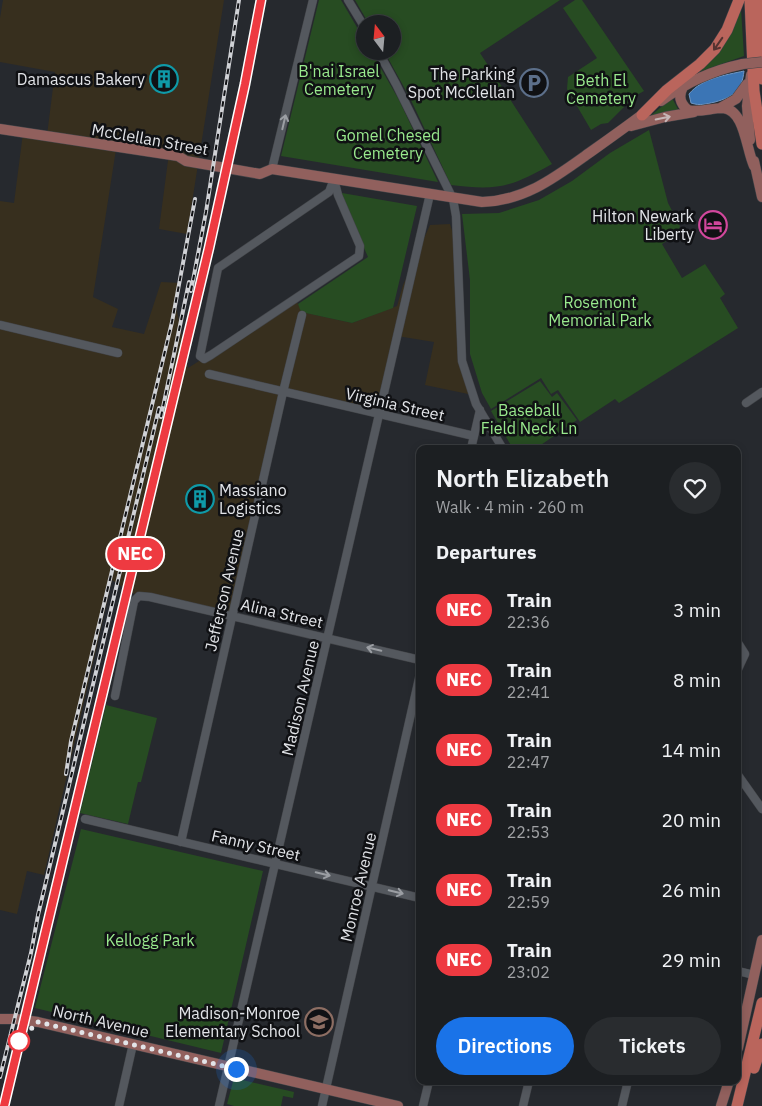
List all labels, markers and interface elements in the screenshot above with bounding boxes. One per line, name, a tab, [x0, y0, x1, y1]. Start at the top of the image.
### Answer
north arrow	[356, 15, 401, 60]
map controls	[356, 15, 401, 60]
one-way arrow	[713, 37, 723, 51]
park label: B'nai Israel Cemetery	[298, 61, 380, 99]
building icon: Damascus Bakery	[149, 64, 179, 94]
place label: The Parking Spot McClellan	[408, 64, 516, 102]
parking icon: The Parking Spot McClellan	[519, 68, 549, 98]
place label: Damascus Bakery	[17, 69, 145, 89]
park label: Beth El Cemetery	[566, 70, 636, 108]
one-way arrow	[654, 113, 670, 122]
one-way arrow	[280, 115, 289, 131]
street label: McClellan Street	[90, 119, 210, 159]
park label: Gomel Chesed Cemetery	[336, 125, 440, 163]
place label: Hilton Newark Liberty	[592, 206, 695, 244]
hotel icon: Hilton Newark Liberty	[698, 210, 728, 240]
park label: Rosemont Memorial Park	[548, 292, 652, 330]
street label: Virginia Street	[344, 383, 446, 425]
park label: Baseball Field Neck Ln	[481, 400, 577, 438]
text: North Elizabeth	[436, 462, 609, 494]
button: heart	[669, 462, 721, 514]
place label: Massiano Logistics	[219, 480, 287, 518]
building icon: Massiano Logistics	[185, 484, 215, 514]
text: Walk · 4 min · 260 m	[436, 497, 584, 517]
street label: Jefferson Avenue	[200, 527, 248, 653]
line badge: NEC	[106, 538, 164, 570]
text: Departures	[436, 540, 536, 564]
text: NEC	[117, 542, 153, 565]
text: Train	[507, 588, 552, 612]
street label: Alina Street	[239, 594, 325, 632]
text: NEC	[446, 598, 482, 621]
text: 3 min	[673, 598, 721, 622]
text: 22:36	[507, 612, 550, 632]
street label: Madison Avenue	[277, 638, 323, 758]
one-way arrow	[366, 644, 382, 653]
text: Train	[507, 658, 552, 682]
text: NEC	[446, 668, 482, 691]
text: 8 min	[673, 668, 721, 692]
text: 22:41	[507, 682, 550, 702]
text: Train	[507, 728, 552, 752]
text: NEC	[446, 738, 482, 761]
text: 14 min	[662, 738, 721, 762]
text: 22:47	[507, 752, 550, 772]
text: Train	[507, 798, 552, 822]
text: NEC	[446, 808, 482, 831]
text: 20 min	[662, 808, 721, 832]
text: 22:53	[507, 822, 550, 842]
street label: Fanny Street	[210, 825, 302, 865]
street label: Monroe Avenue	[336, 830, 380, 944]
text: Train	[507, 868, 552, 892]
one-way arrow	[314, 870, 330, 880]
text: NEC	[446, 878, 482, 901]
text: 26 min	[662, 878, 721, 902]
one-way arrow	[388, 888, 404, 897]
text: 22:59	[507, 892, 550, 912]
park label: Kellogg Park	[105, 930, 195, 950]
text: Train	[507, 938, 552, 962]
text: NEC	[446, 948, 482, 971]
text: 29 min	[662, 948, 721, 972]
text: 23:02	[507, 962, 550, 982]
street label: North Avenue	[51, 1000, 151, 1042]
place label: Madison-Monroe Elementary School	[165, 1003, 300, 1041]
school or university icon: Madison-Monroe Elementary School	[304, 1007, 334, 1037]
button: Directions	[436, 1017, 574, 1075]
button: Tickets	[584, 1017, 721, 1075]
unlabelled marker	[8, 1030, 30, 1052]
your location	[224, 1057, 249, 1082]

